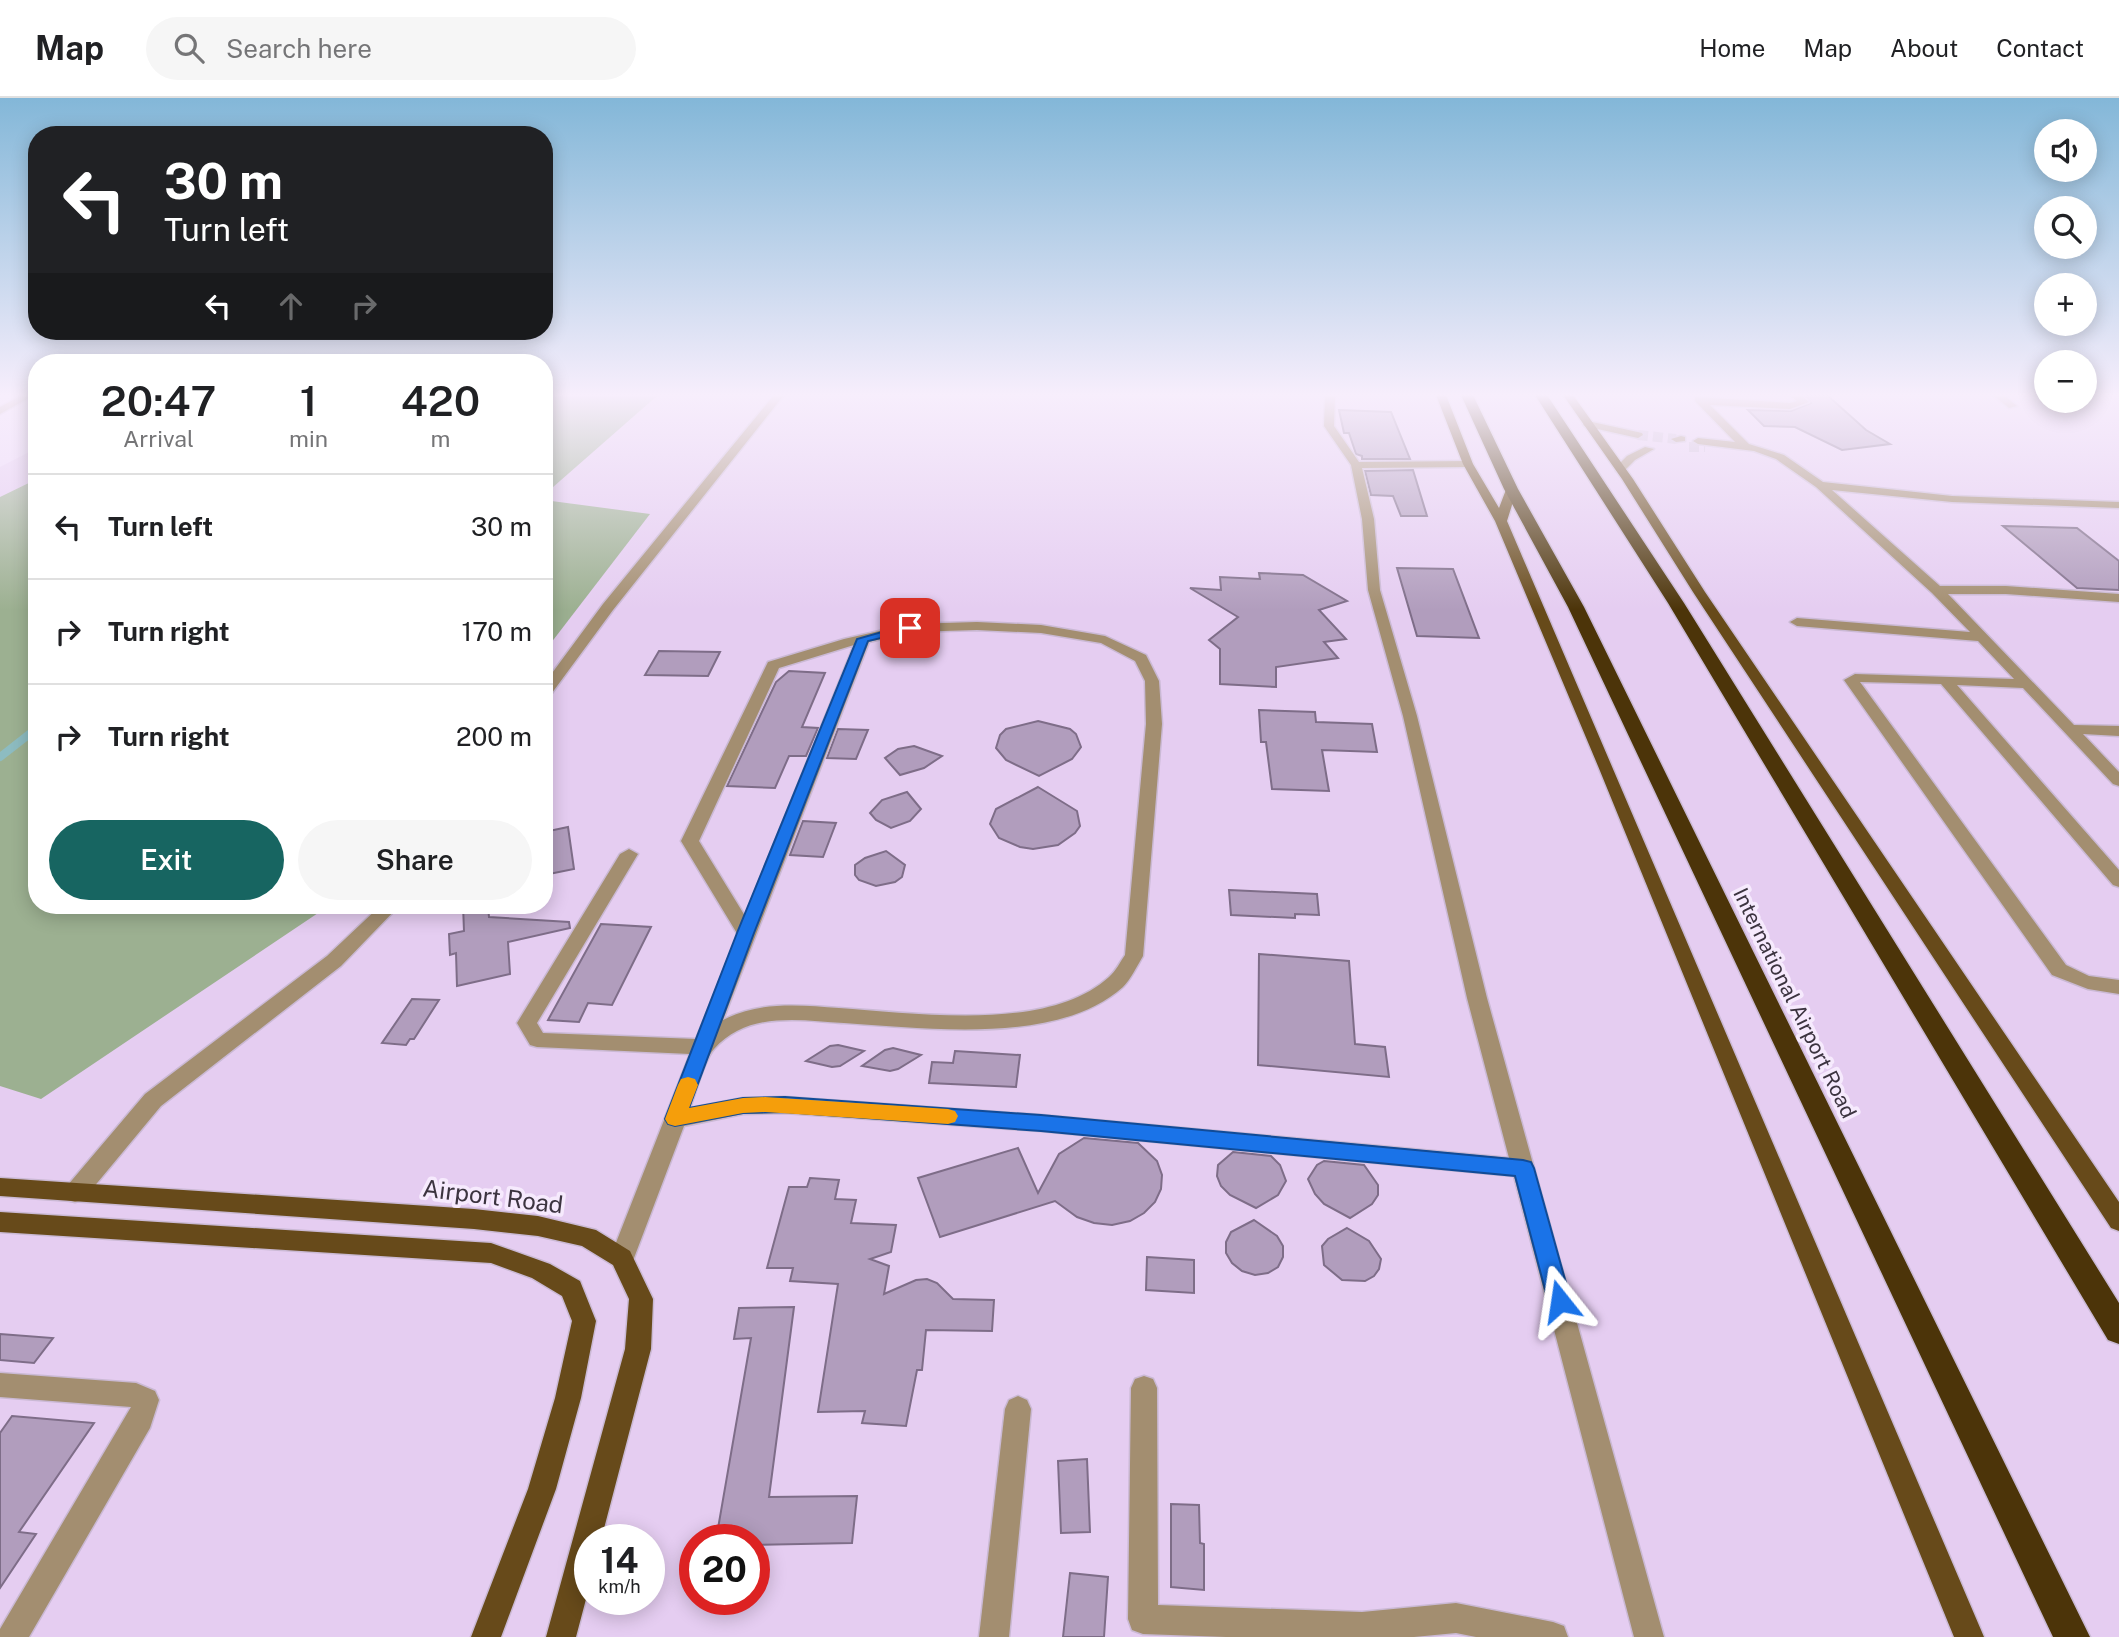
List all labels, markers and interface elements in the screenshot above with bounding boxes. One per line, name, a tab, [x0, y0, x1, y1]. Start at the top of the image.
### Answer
search box	[146, 17, 636, 80]
text: Map	[35, 29, 104, 67]
icon: search	[170, 29, 208, 67]
text: Search here	[226, 33, 372, 64]
text: Home	[1699, 34, 1765, 62]
text: Map	[1803, 34, 1852, 62]
text: About	[1890, 34, 1958, 62]
text: Contact	[1996, 34, 2084, 62]
map controls	[2034, 119, 2097, 413]
button: sound	[2034, 119, 2097, 182]
text: 30 m	[164, 152, 283, 210]
icon: left	[49, 154, 140, 245]
button: search	[2034, 196, 2097, 259]
text: Turn left	[164, 211, 289, 248]
button: +	[2034, 273, 2097, 336]
icon: left	[199, 287, 237, 325]
icon: ahead	[272, 287, 310, 325]
icon: right	[345, 287, 383, 325]
button: −	[2034, 350, 2097, 413]
text: 20:47	[101, 376, 216, 425]
text: 1	[300, 376, 317, 425]
text: 420	[401, 376, 480, 425]
text: Arrival	[123, 425, 194, 452]
text: min	[289, 425, 328, 452]
text: m	[431, 425, 450, 452]
icon: left	[49, 508, 87, 546]
text: Turn left	[108, 511, 213, 542]
text: 30 m	[471, 511, 532, 542]
pin	[880, 598, 940, 658]
icon: arrive	[891, 609, 929, 647]
icon: right	[49, 613, 87, 651]
text: Turn right	[108, 616, 230, 647]
text: 170 m	[462, 616, 532, 647]
icon: right	[49, 718, 87, 756]
text: Turn right	[108, 721, 230, 752]
text: 200 m	[456, 721, 532, 752]
button: Exit	[49, 820, 284, 900]
button: Share	[298, 820, 532, 900]
street label: International Airport Road	[1728, 884, 1862, 1122]
street label: Airport Road	[421, 1173, 565, 1219]
position arrow	[1523, 1264, 1597, 1338]
speed limit sign: 20	[679, 1524, 770, 1615]
text: 14	[601, 1540, 638, 1581]
text: km/h	[598, 1576, 641, 1597]

